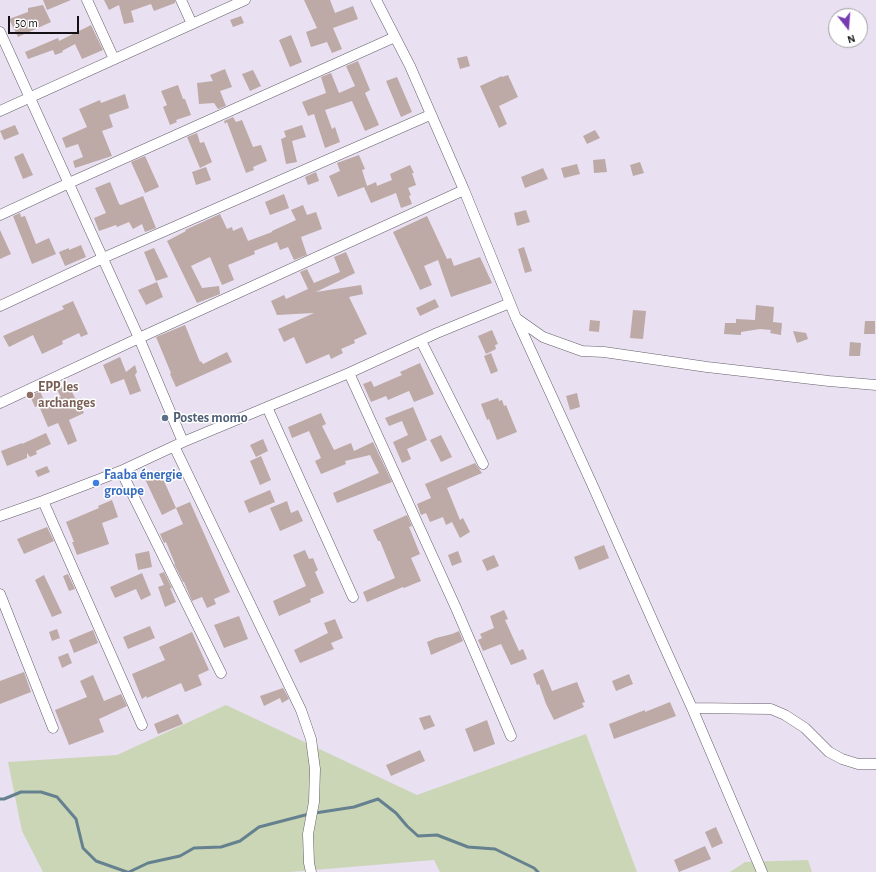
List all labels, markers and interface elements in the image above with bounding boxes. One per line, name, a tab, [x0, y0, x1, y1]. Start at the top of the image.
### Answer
scale bar	[10, 8, 81, 34]
north arrow	[828, 8, 868, 48]
text: 50 m	[15, 17, 38, 29]
text: N	[846, 33, 857, 45]
place label: EPP les archanges	[38, 379, 95, 412]
marker: EPP les archanges	[25, 390, 35, 400]
place label: Postes momo	[173, 410, 248, 426]
marker: Postes momo	[160, 413, 170, 423]
place label: Faaba énergie groupe	[104, 467, 182, 500]
marker: Faaba énergie groupe	[91, 478, 101, 488]

